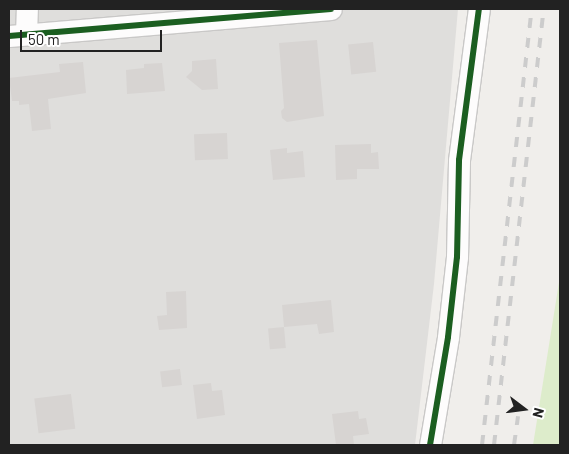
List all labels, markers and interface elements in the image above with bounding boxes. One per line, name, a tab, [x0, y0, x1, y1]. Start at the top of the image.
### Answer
scale bar	[22, 20, 165, 52]
text: 50 m	[28, 30, 60, 48]
north arrow	[499, 384, 549, 434]
text: N	[530, 406, 548, 420]

